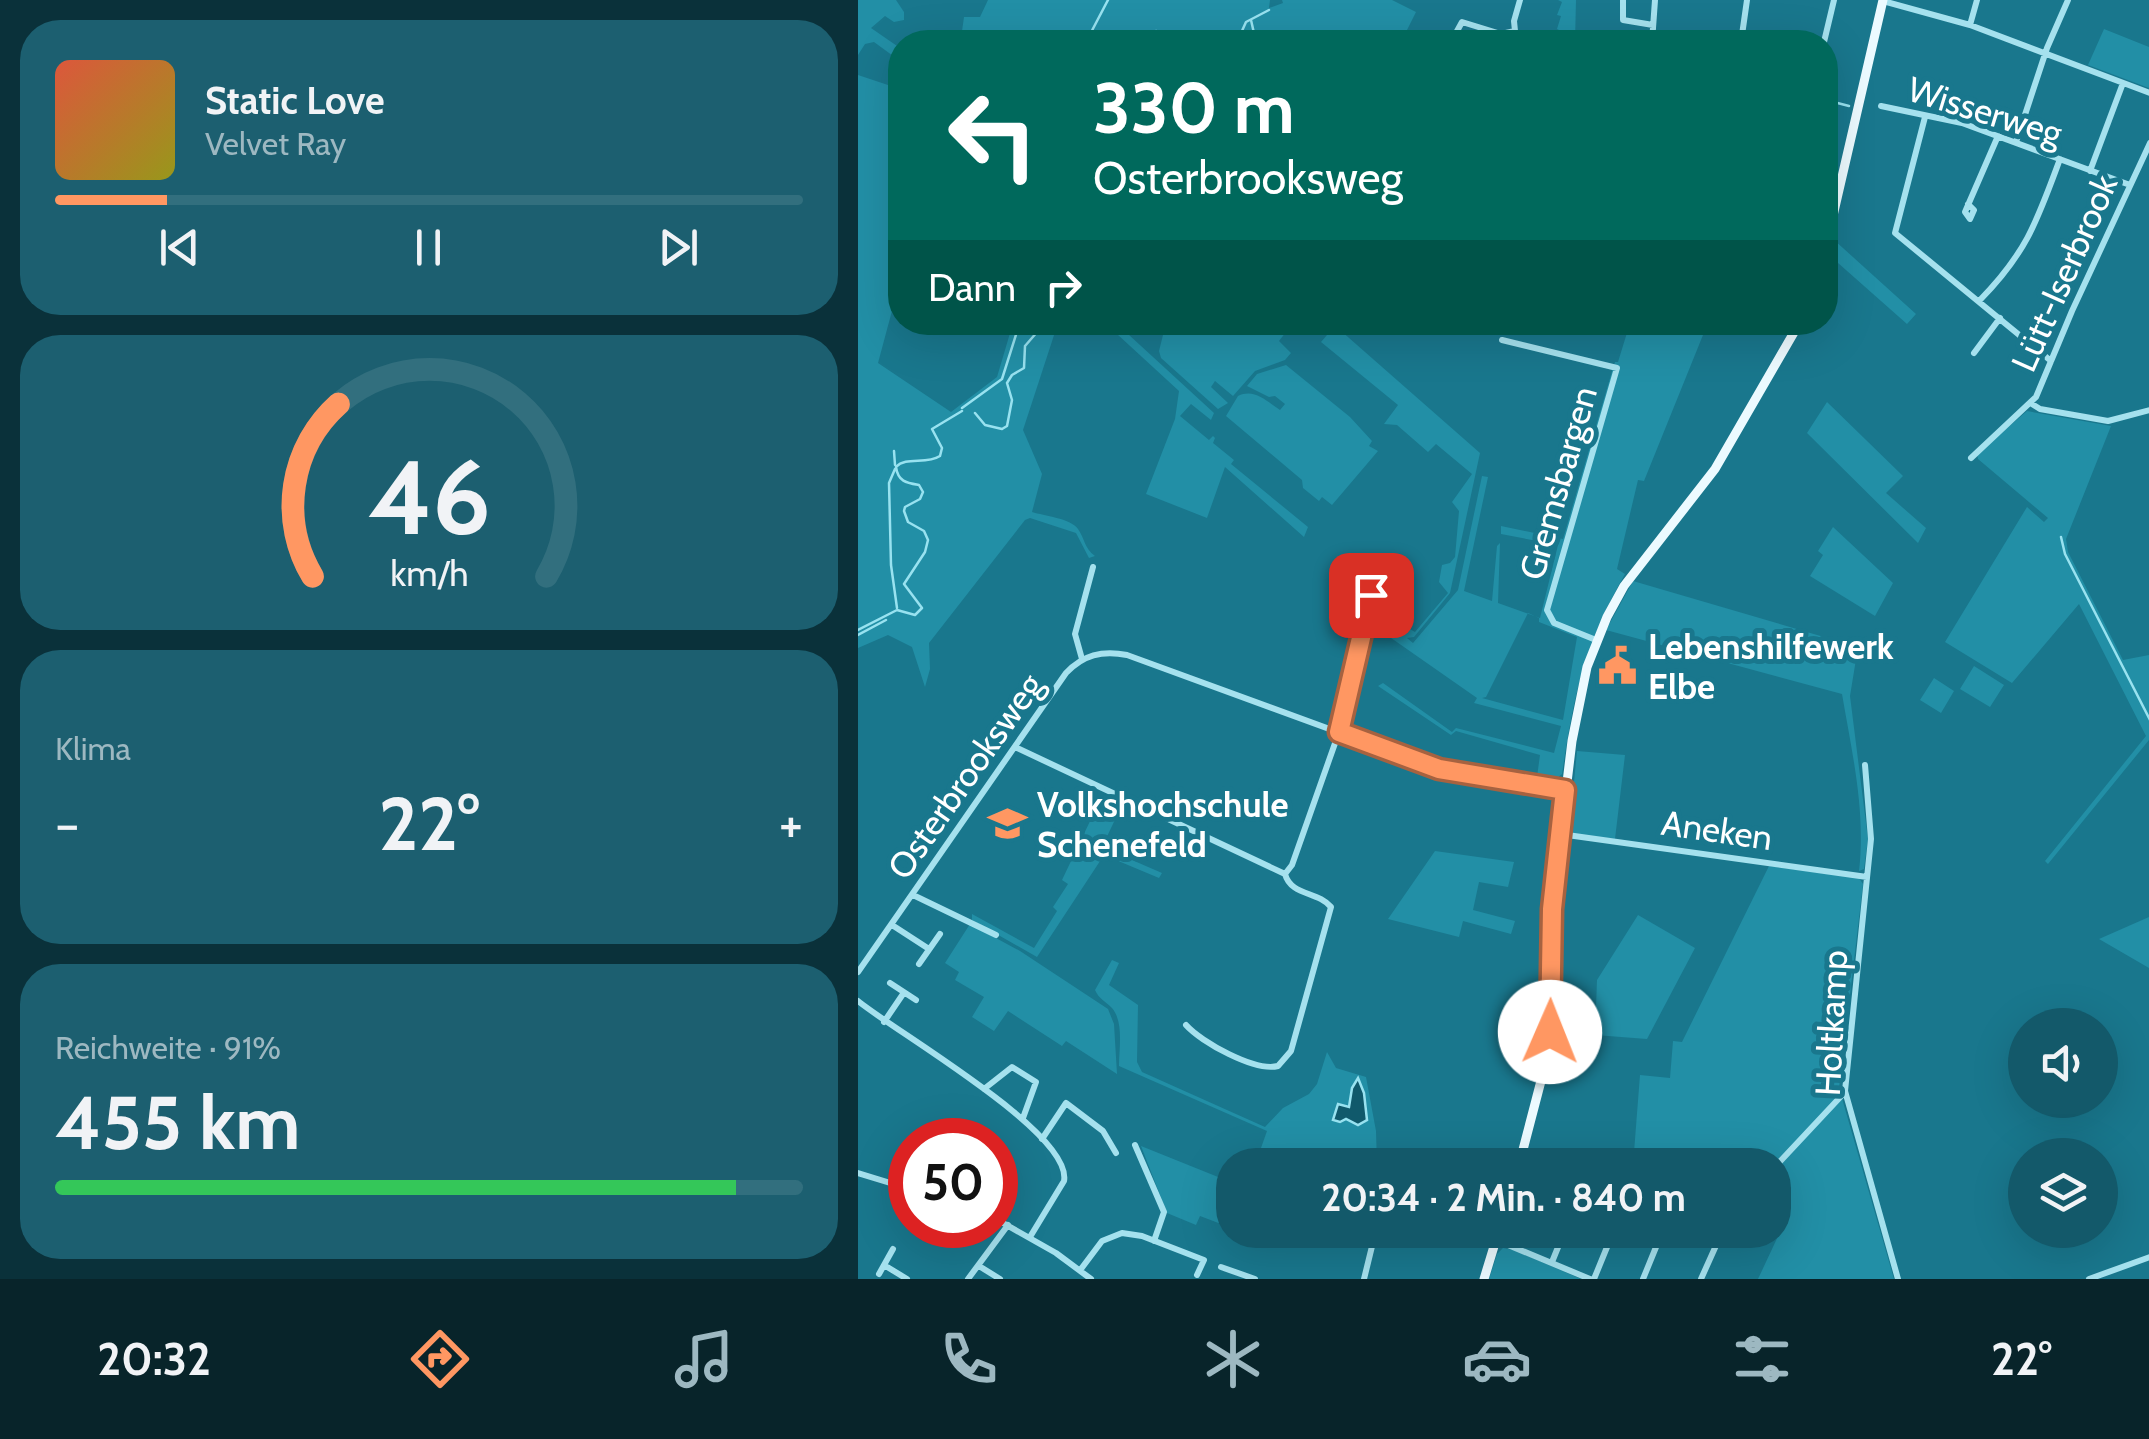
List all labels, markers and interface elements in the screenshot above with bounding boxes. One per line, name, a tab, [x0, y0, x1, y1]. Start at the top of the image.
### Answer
text: 330 m	[1093, 65, 1294, 151]
street label: Wisserweg	[1903, 67, 2068, 155]
icon: left	[928, 70, 1058, 200]
text: Static Love	[205, 77, 384, 124]
text: Velvet Ray	[205, 124, 346, 163]
text: Osterbrooksweg	[1093, 151, 1403, 205]
street label: Lütt-Iserbrook	[2002, 168, 2127, 378]
icon: previous	[152, 220, 207, 275]
icon: pause	[401, 220, 456, 275]
icon: next	[651, 220, 706, 275]
icon: right	[1036, 260, 1091, 315]
text: Dann	[928, 264, 1016, 311]
street label: Gremsbargen	[1510, 381, 1606, 585]
text: 46	[367, 434, 491, 560]
text: km/h	[390, 552, 468, 595]
pin	[1329, 553, 1414, 638]
icon: arrive	[1344, 568, 1399, 623]
place label: Lebenshilfewerk Elbe	[1648, 625, 1894, 708]
public building icon: Lebenshilfewerk Elbe	[1597, 645, 1639, 687]
street label: Osterbrooksweg	[878, 664, 1052, 887]
text: Klima	[55, 729, 131, 768]
text: 22°	[378, 778, 480, 869]
place label: Volkshochschule Schenefeld	[1037, 783, 1289, 866]
text: −	[55, 790, 79, 857]
text: +	[779, 790, 803, 857]
street label: Aneken	[1659, 801, 1775, 859]
school or university icon: Volkshochschule Schenefeld	[986, 803, 1028, 845]
street label: Holtkamp	[1806, 949, 1856, 1097]
position arrow	[1498, 980, 1602, 1084]
map controls	[2008, 1008, 2118, 1248]
button: sound	[2008, 1008, 2118, 1118]
text: Reichweite · 91%	[55, 1028, 281, 1067]
text: 455 km	[55, 1077, 301, 1168]
speed limit sign: 50	[888, 1118, 1018, 1248]
button: layers	[2008, 1138, 2118, 1248]
text: 20:34 · 2 Min. · 840 m	[1321, 1174, 1686, 1221]
icon: directions	[405, 1324, 475, 1394]
icon: music	[669, 1324, 739, 1394]
icon: phone	[934, 1324, 1004, 1394]
icon: climate	[1198, 1324, 1268, 1394]
icon: car	[1462, 1324, 1532, 1394]
icon: filters	[1727, 1324, 1797, 1394]
text: 20:32	[97, 1332, 211, 1386]
text: 22°	[1991, 1332, 2052, 1386]

